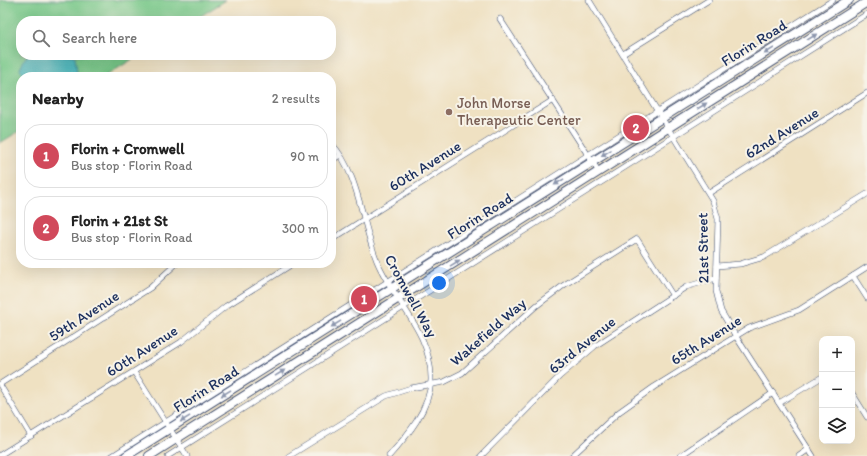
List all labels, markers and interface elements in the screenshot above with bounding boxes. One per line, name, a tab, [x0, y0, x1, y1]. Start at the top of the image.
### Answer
street label: Florin Road	[718, 15, 791, 70]
search box	[16, 16, 336, 60]
icon: search	[30, 27, 52, 49]
text: Search here	[62, 29, 137, 47]
one-way arrow	[807, 33, 817, 41]
one-way arrow	[763, 47, 775, 54]
text: Nearby	[32, 88, 84, 108]
text: 2 results	[272, 91, 320, 106]
place label: John Morse Therapeutic Center	[457, 94, 581, 129]
one-way arrow	[697, 102, 707, 110]
street label: 62nd Avenue	[742, 103, 822, 163]
marker: John Morse Therapeutic Center	[444, 107, 454, 117]
pin: 2	[623, 113, 649, 143]
street label: 60th Avenue	[386, 137, 464, 195]
text: Florin + Cromwell	[71, 140, 184, 158]
text: 1	[43, 149, 49, 164]
text: 90 m	[290, 149, 319, 164]
one-way arrow	[600, 149, 612, 156]
text: Bus stop · Florin Road	[71, 158, 192, 173]
one-way arrow	[553, 179, 565, 186]
street label: Florin Road	[444, 188, 517, 243]
text: Florin + 21st St	[71, 212, 168, 230]
street label: 21st Street	[693, 212, 713, 283]
text: 2	[43, 221, 49, 236]
text: 300 m	[282, 221, 319, 236]
text: Bus stop · Florin Road	[71, 230, 192, 245]
street label: Cromwell Way	[381, 251, 441, 341]
one-way arrow	[449, 259, 461, 266]
your location	[429, 273, 449, 293]
pin: 1	[351, 284, 377, 314]
street label: 59th Avenue	[46, 287, 122, 345]
street label: Wakefield Way	[446, 294, 530, 370]
street label: 65th Avenue	[667, 311, 745, 369]
street label: 63rd Avenue	[545, 312, 619, 378]
one-way arrow	[330, 320, 342, 327]
street label: 60th Avenue	[103, 321, 181, 381]
map controls	[819, 336, 855, 444]
button: +	[819, 336, 855, 372]
street label: Florin Road	[170, 361, 243, 416]
one-way arrow	[274, 370, 286, 377]
button: −	[819, 372, 855, 408]
one-way arrow	[221, 389, 231, 397]
button: layers	[819, 408, 855, 444]
one-way arrow	[180, 415, 190, 423]

